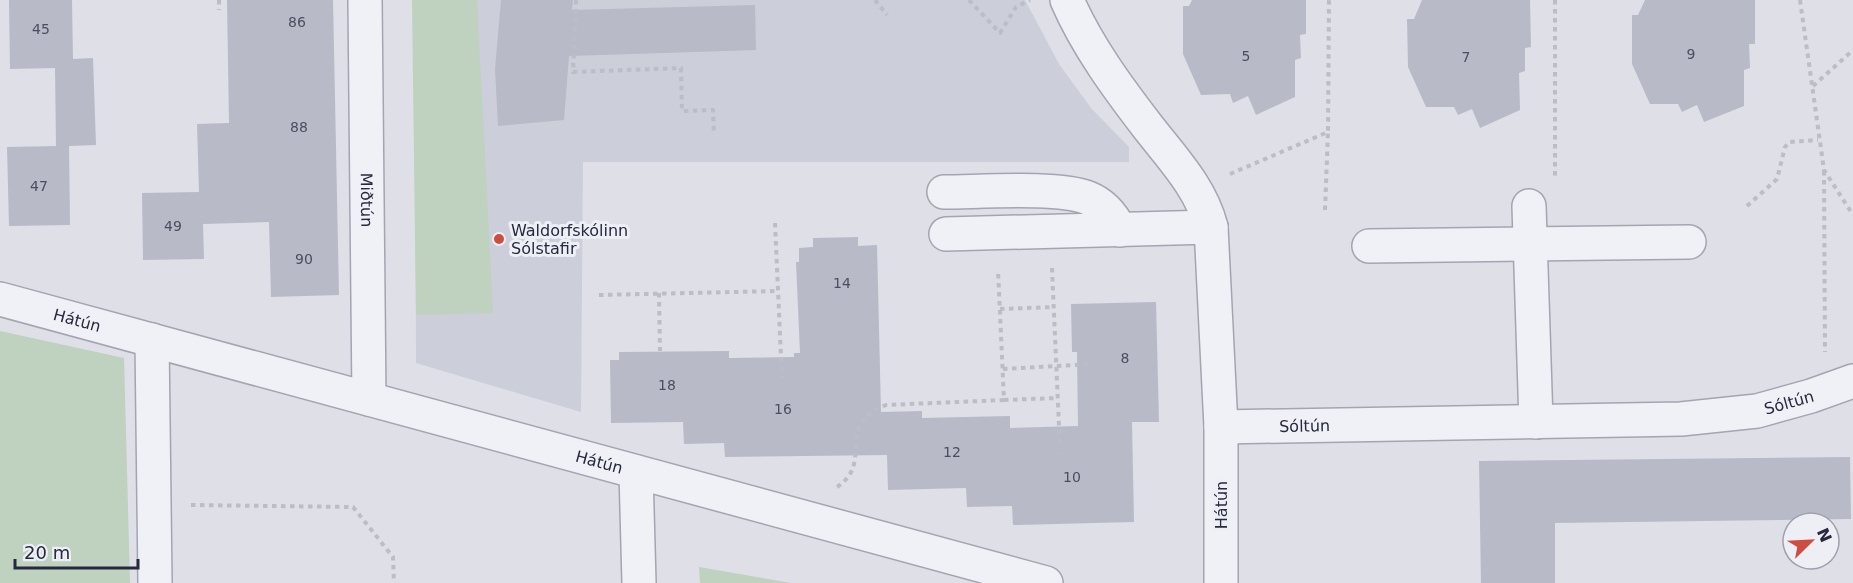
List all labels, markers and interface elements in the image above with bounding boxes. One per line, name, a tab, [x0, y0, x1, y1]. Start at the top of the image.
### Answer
house number: 86	[288, 14, 306, 30]
house number: 45	[32, 21, 50, 37]
house number: 9	[1687, 46, 1695, 62]
house number: 5	[1242, 48, 1250, 64]
house number: 7	[1462, 49, 1470, 65]
house number: 88	[290, 119, 308, 135]
street label: Miðtún	[357, 173, 377, 227]
house number: 47	[30, 178, 48, 194]
house number: 49	[164, 218, 182, 234]
place label: Waldorfskólinn Sólstafir	[511, 221, 628, 258]
marker: Waldorfskólinn Sólstafir	[492, 232, 506, 246]
house number: 90	[295, 251, 313, 267]
house number: 14	[833, 275, 851, 291]
street label: Hátún	[51, 304, 103, 335]
house number: 8	[1121, 350, 1129, 366]
house number: 18	[658, 377, 676, 393]
street label: Sóltún	[1762, 386, 1816, 418]
house number: 16	[774, 401, 792, 417]
street label: Sóltún	[1279, 416, 1330, 435]
house number: 12	[943, 444, 961, 460]
street label: Hátún	[573, 446, 625, 477]
house number: 10	[1063, 469, 1081, 485]
street label: Hátún	[1212, 481, 1231, 529]
north arrow	[1781, 511, 1841, 571]
text: N	[1813, 525, 1836, 545]
scale bar	[15, 532, 138, 570]
text: 20 m	[24, 542, 70, 563]

